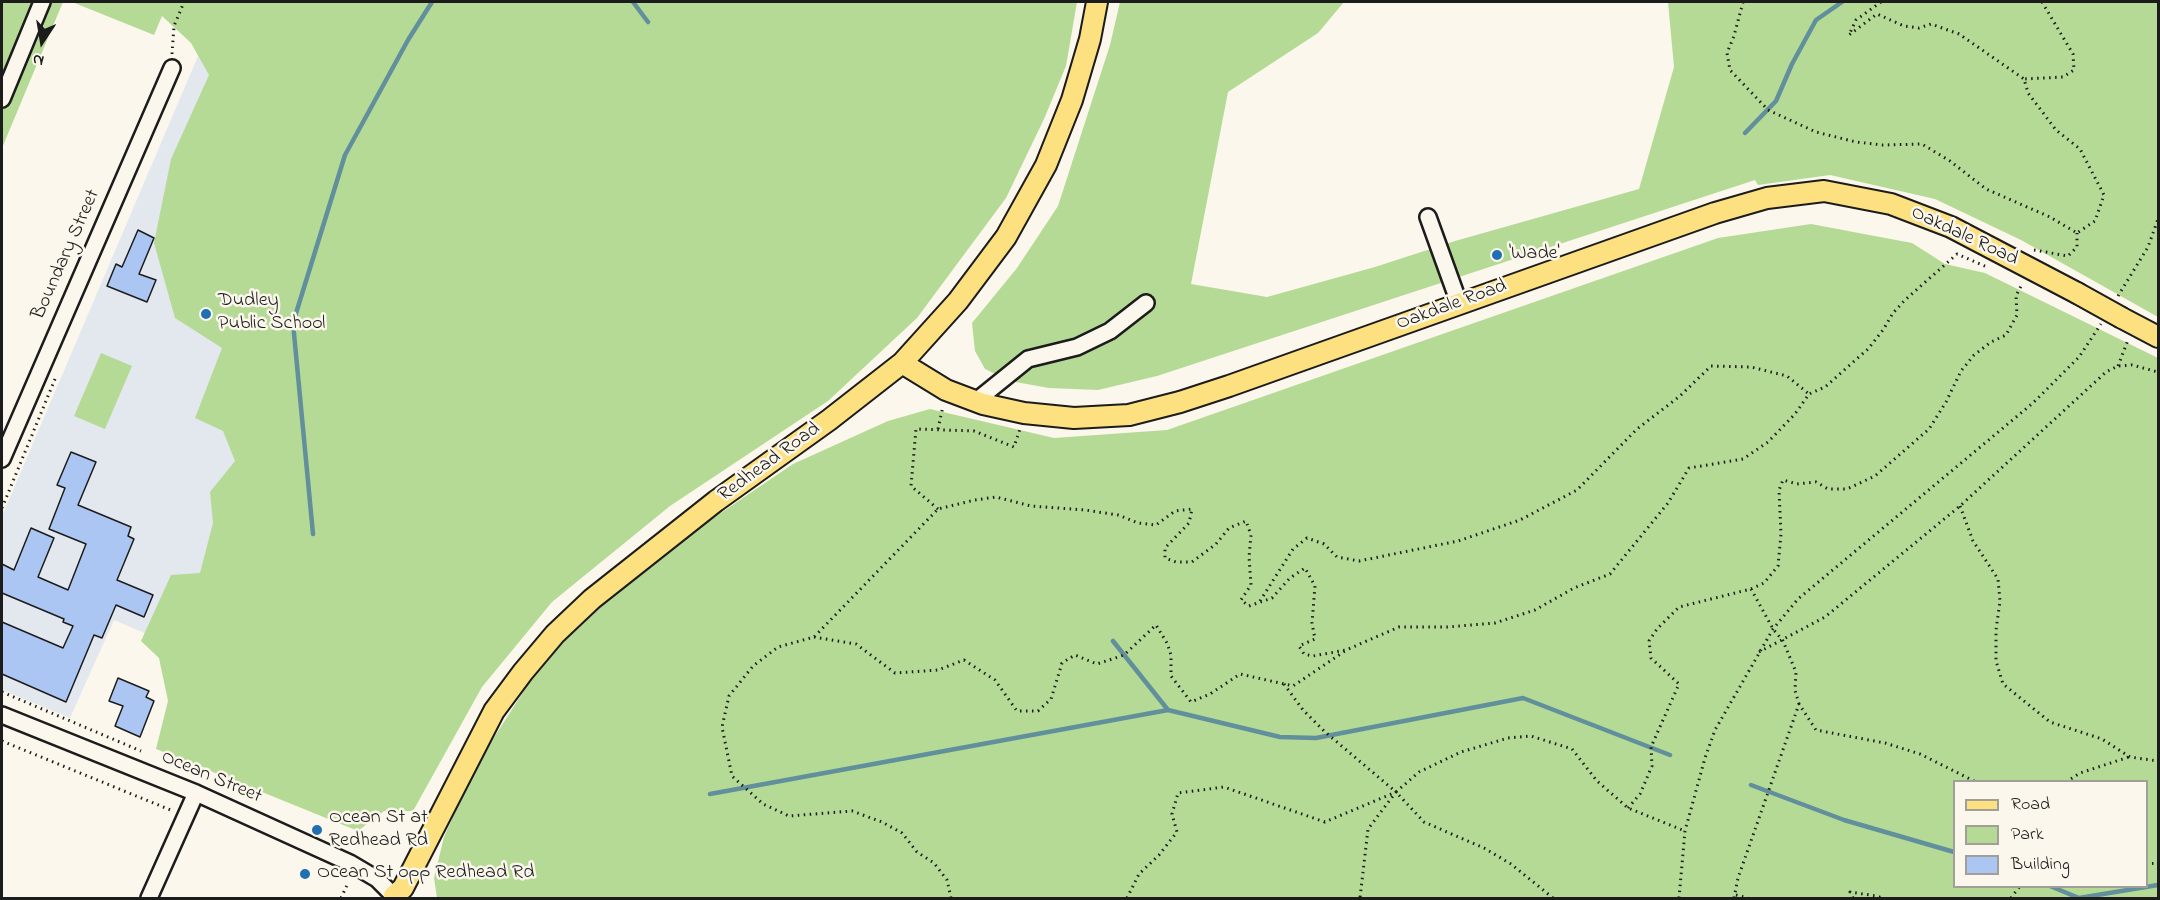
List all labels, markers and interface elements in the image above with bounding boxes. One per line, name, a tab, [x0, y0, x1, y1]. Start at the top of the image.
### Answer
north arrow	[12, 12, 72, 72]
text: N	[30, 47, 46, 72]
street label: Boundary Street	[28, 186, 106, 324]
street label: Oakdale Road	[1907, 202, 2021, 272]
place label: 'Wade'	[1509, 243, 1560, 267]
marker: 'Wade'	[1490, 248, 1504, 262]
street label: Oakdale Road	[1394, 275, 1510, 337]
place label: Dudley Public School	[218, 290, 325, 337]
marker: Dudley Public School	[199, 307, 213, 321]
street label: Redhead Road	[714, 418, 826, 508]
street label: Ocean Street	[157, 746, 265, 810]
legend	[1953, 780, 2148, 888]
text: Road	[2011, 792, 2050, 818]
place label: Ocean St at Redhead Rd	[329, 807, 428, 854]
text: Park	[2011, 822, 2044, 848]
marker: Ocean St at Redhead Rd	[310, 823, 324, 837]
text: Building	[2011, 852, 2070, 878]
place label: Ocean St opp Redhead Rd	[317, 862, 534, 886]
marker: Ocean St opp Redhead Rd	[298, 867, 312, 881]

